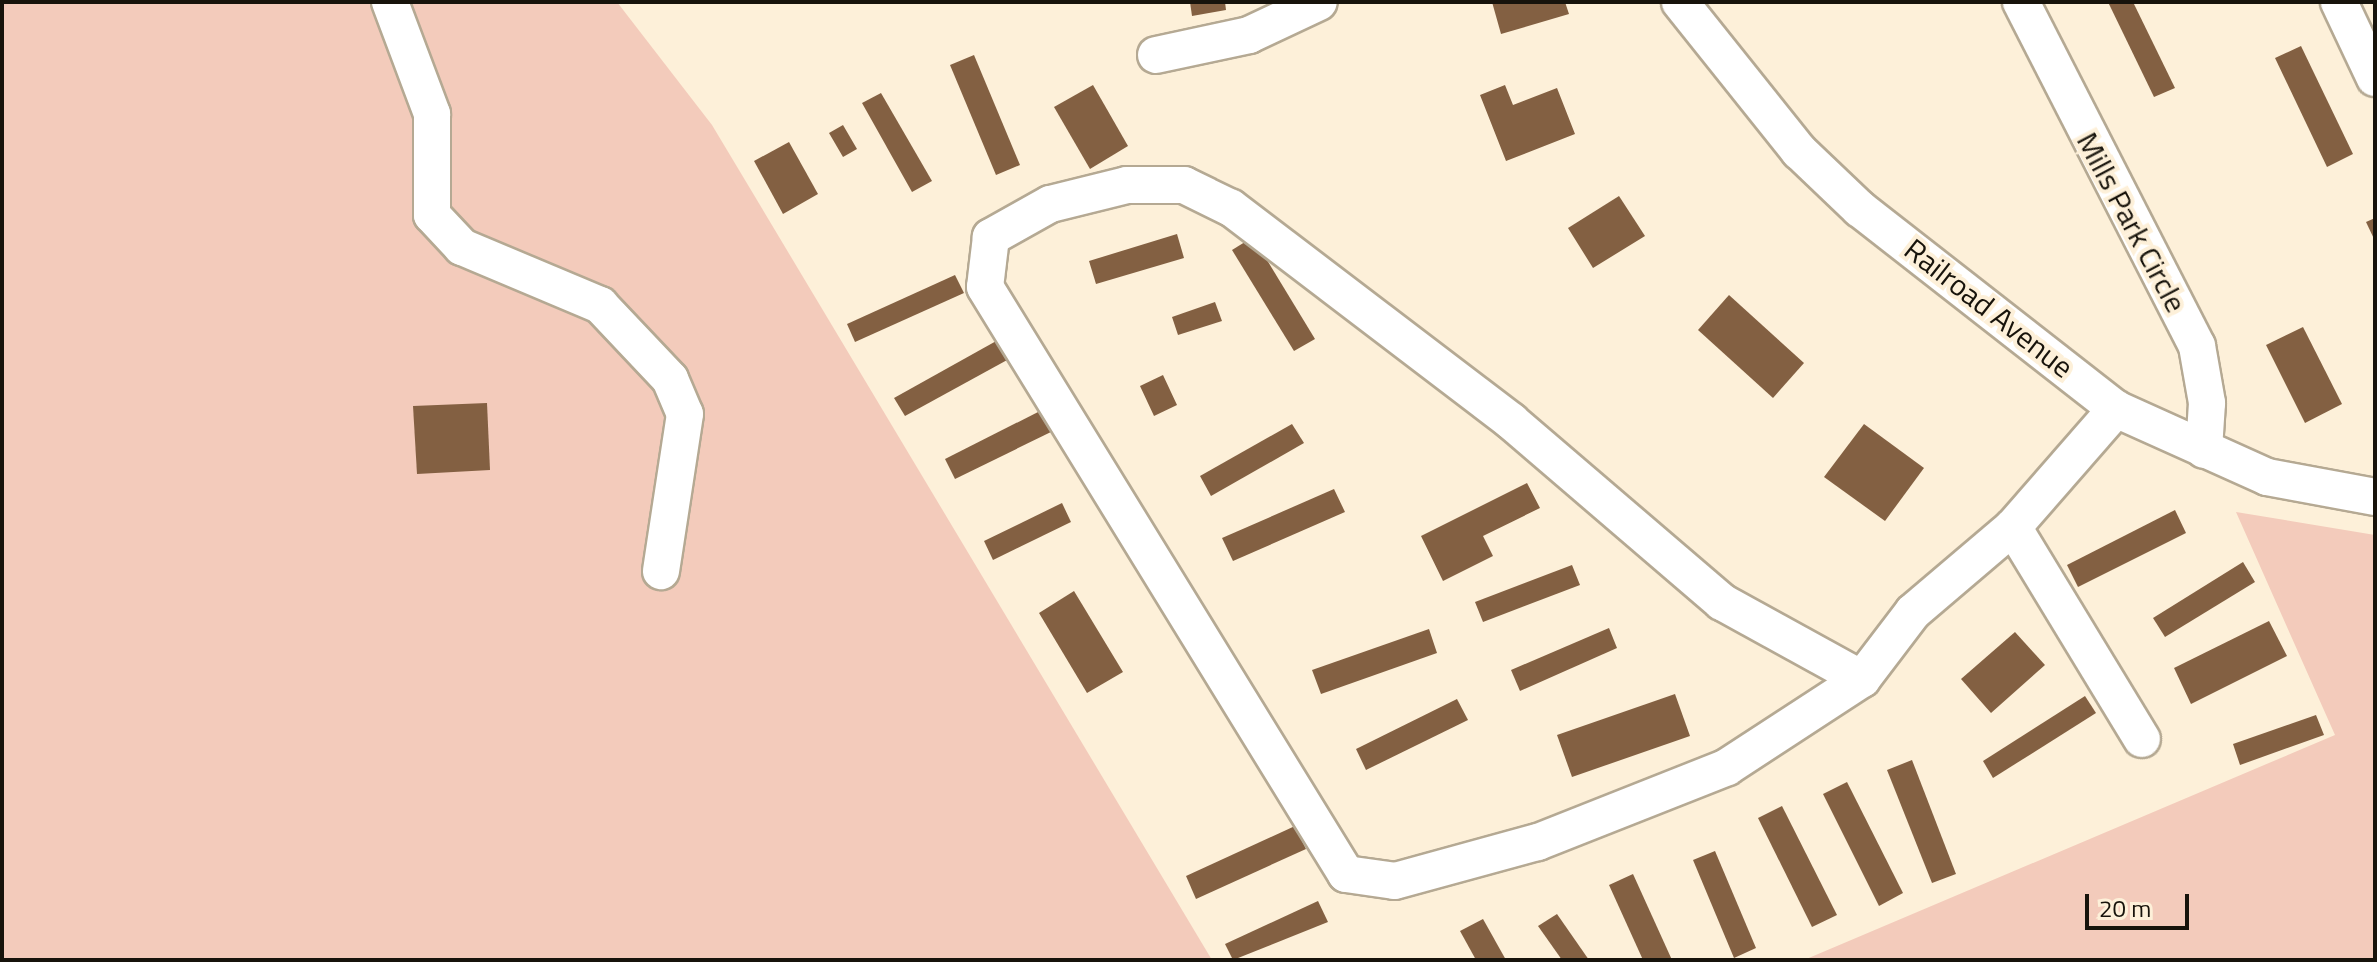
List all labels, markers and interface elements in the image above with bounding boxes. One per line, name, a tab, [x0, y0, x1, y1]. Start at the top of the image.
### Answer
street label: Mills Park Circle	[2070, 126, 2194, 318]
street label: Railroad Avenue	[1897, 231, 2081, 385]
scale bar	[2089, 878, 2193, 928]
text: 20 m	[2099, 890, 2151, 926]

